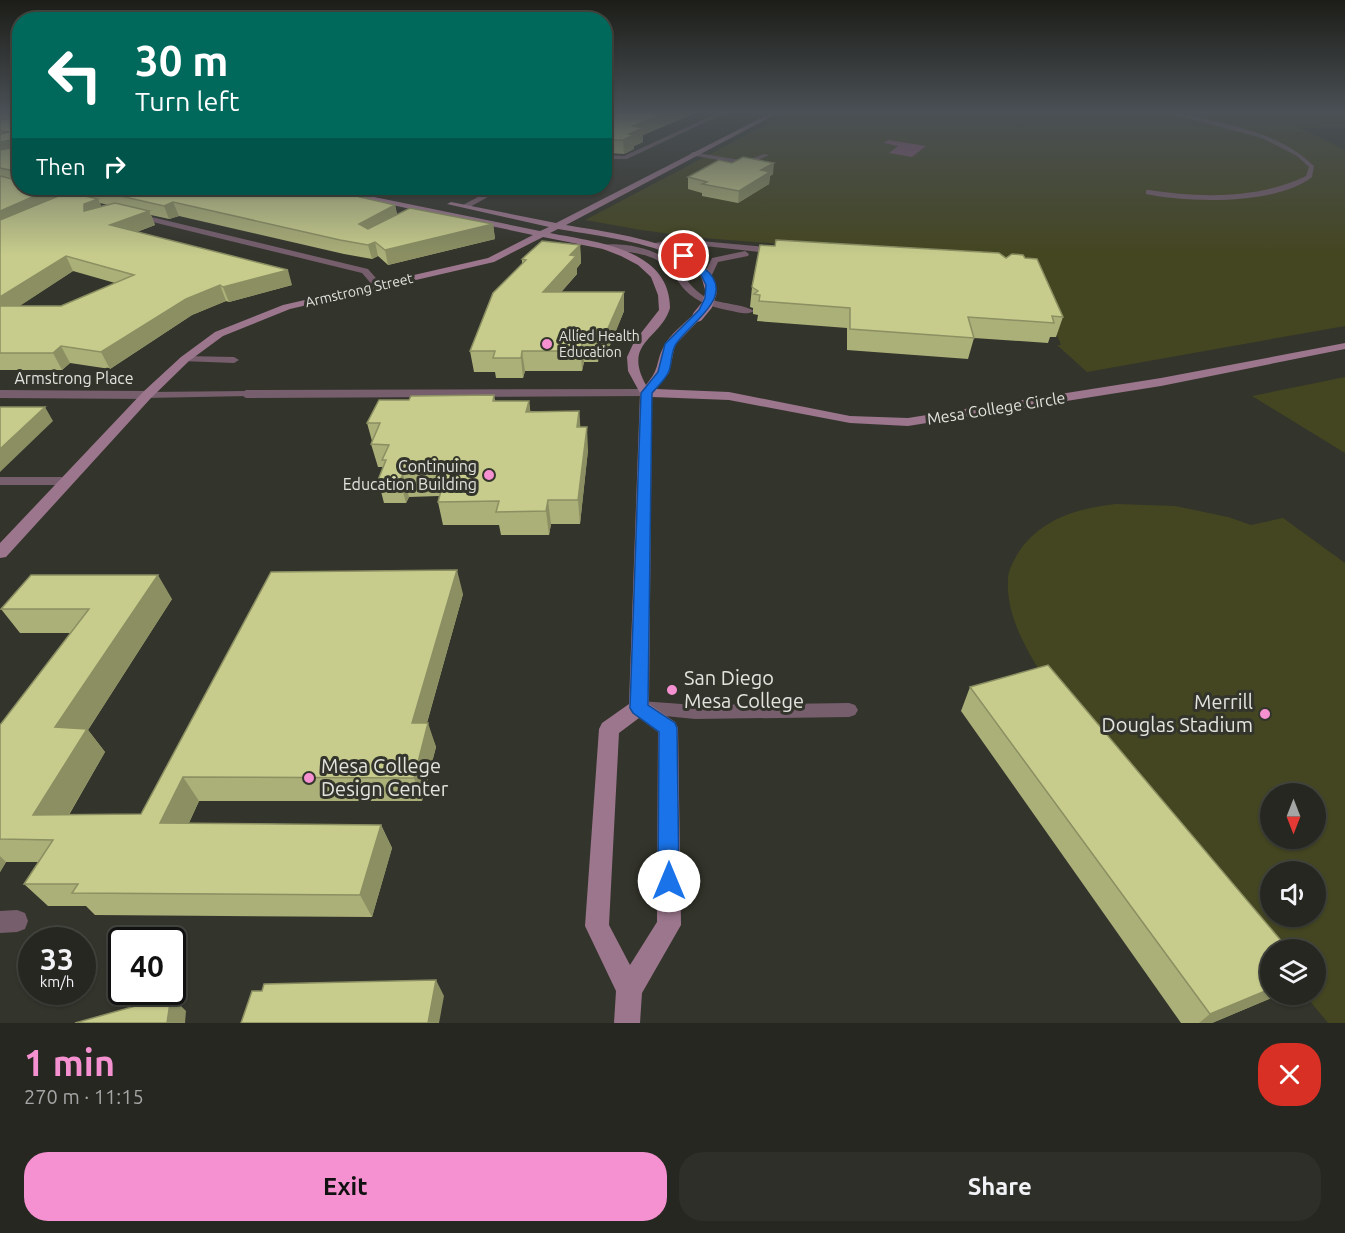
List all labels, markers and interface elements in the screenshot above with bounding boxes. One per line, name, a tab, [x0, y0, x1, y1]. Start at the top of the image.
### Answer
icon: left	[36, 36, 114, 114]
text: 30 m	[135, 37, 229, 84]
text: Turn left	[135, 86, 239, 116]
icon: right	[98, 150, 131, 183]
text: Then	[36, 154, 86, 179]
pin	[658, 230, 709, 281]
icon: arrive	[667, 239, 700, 272]
street label: Armstrong Street	[304, 270, 415, 310]
place label: Allied Health Education	[559, 328, 640, 360]
marker: Allied Health Education	[540, 337, 554, 351]
street label: Armstrong Place	[14, 369, 134, 387]
street label: Mesa College Circle	[926, 388, 1066, 428]
place label: Continuing Education Building	[343, 457, 477, 493]
marker: Continuing Education Building	[482, 468, 496, 482]
place label: San Diego Mesa College	[684, 666, 804, 712]
marker: San Diego Mesa College	[665, 683, 679, 697]
place label: Merrill Douglas Stadium	[1102, 690, 1253, 736]
marker: Merrill Douglas Stadium	[1258, 707, 1272, 721]
place label: Mesa College Design Center	[321, 754, 449, 800]
marker: Mesa College Design Center	[302, 771, 316, 785]
north arrow	[1260, 783, 1326, 849]
map controls	[1260, 783, 1326, 1005]
position arrow	[637, 849, 701, 913]
button: sound	[1260, 861, 1326, 927]
speed limit sign: 40	[108, 927, 186, 1005]
button: layers	[1260, 939, 1326, 1005]
text: 33	[40, 942, 74, 976]
text: km/h	[40, 973, 74, 990]
text: 1 min	[24, 1042, 115, 1083]
button: close	[1258, 1043, 1321, 1106]
text: 270 m · 11:15	[24, 1085, 144, 1108]
button: Exit	[24, 1152, 667, 1221]
button: Share	[679, 1152, 1321, 1221]

